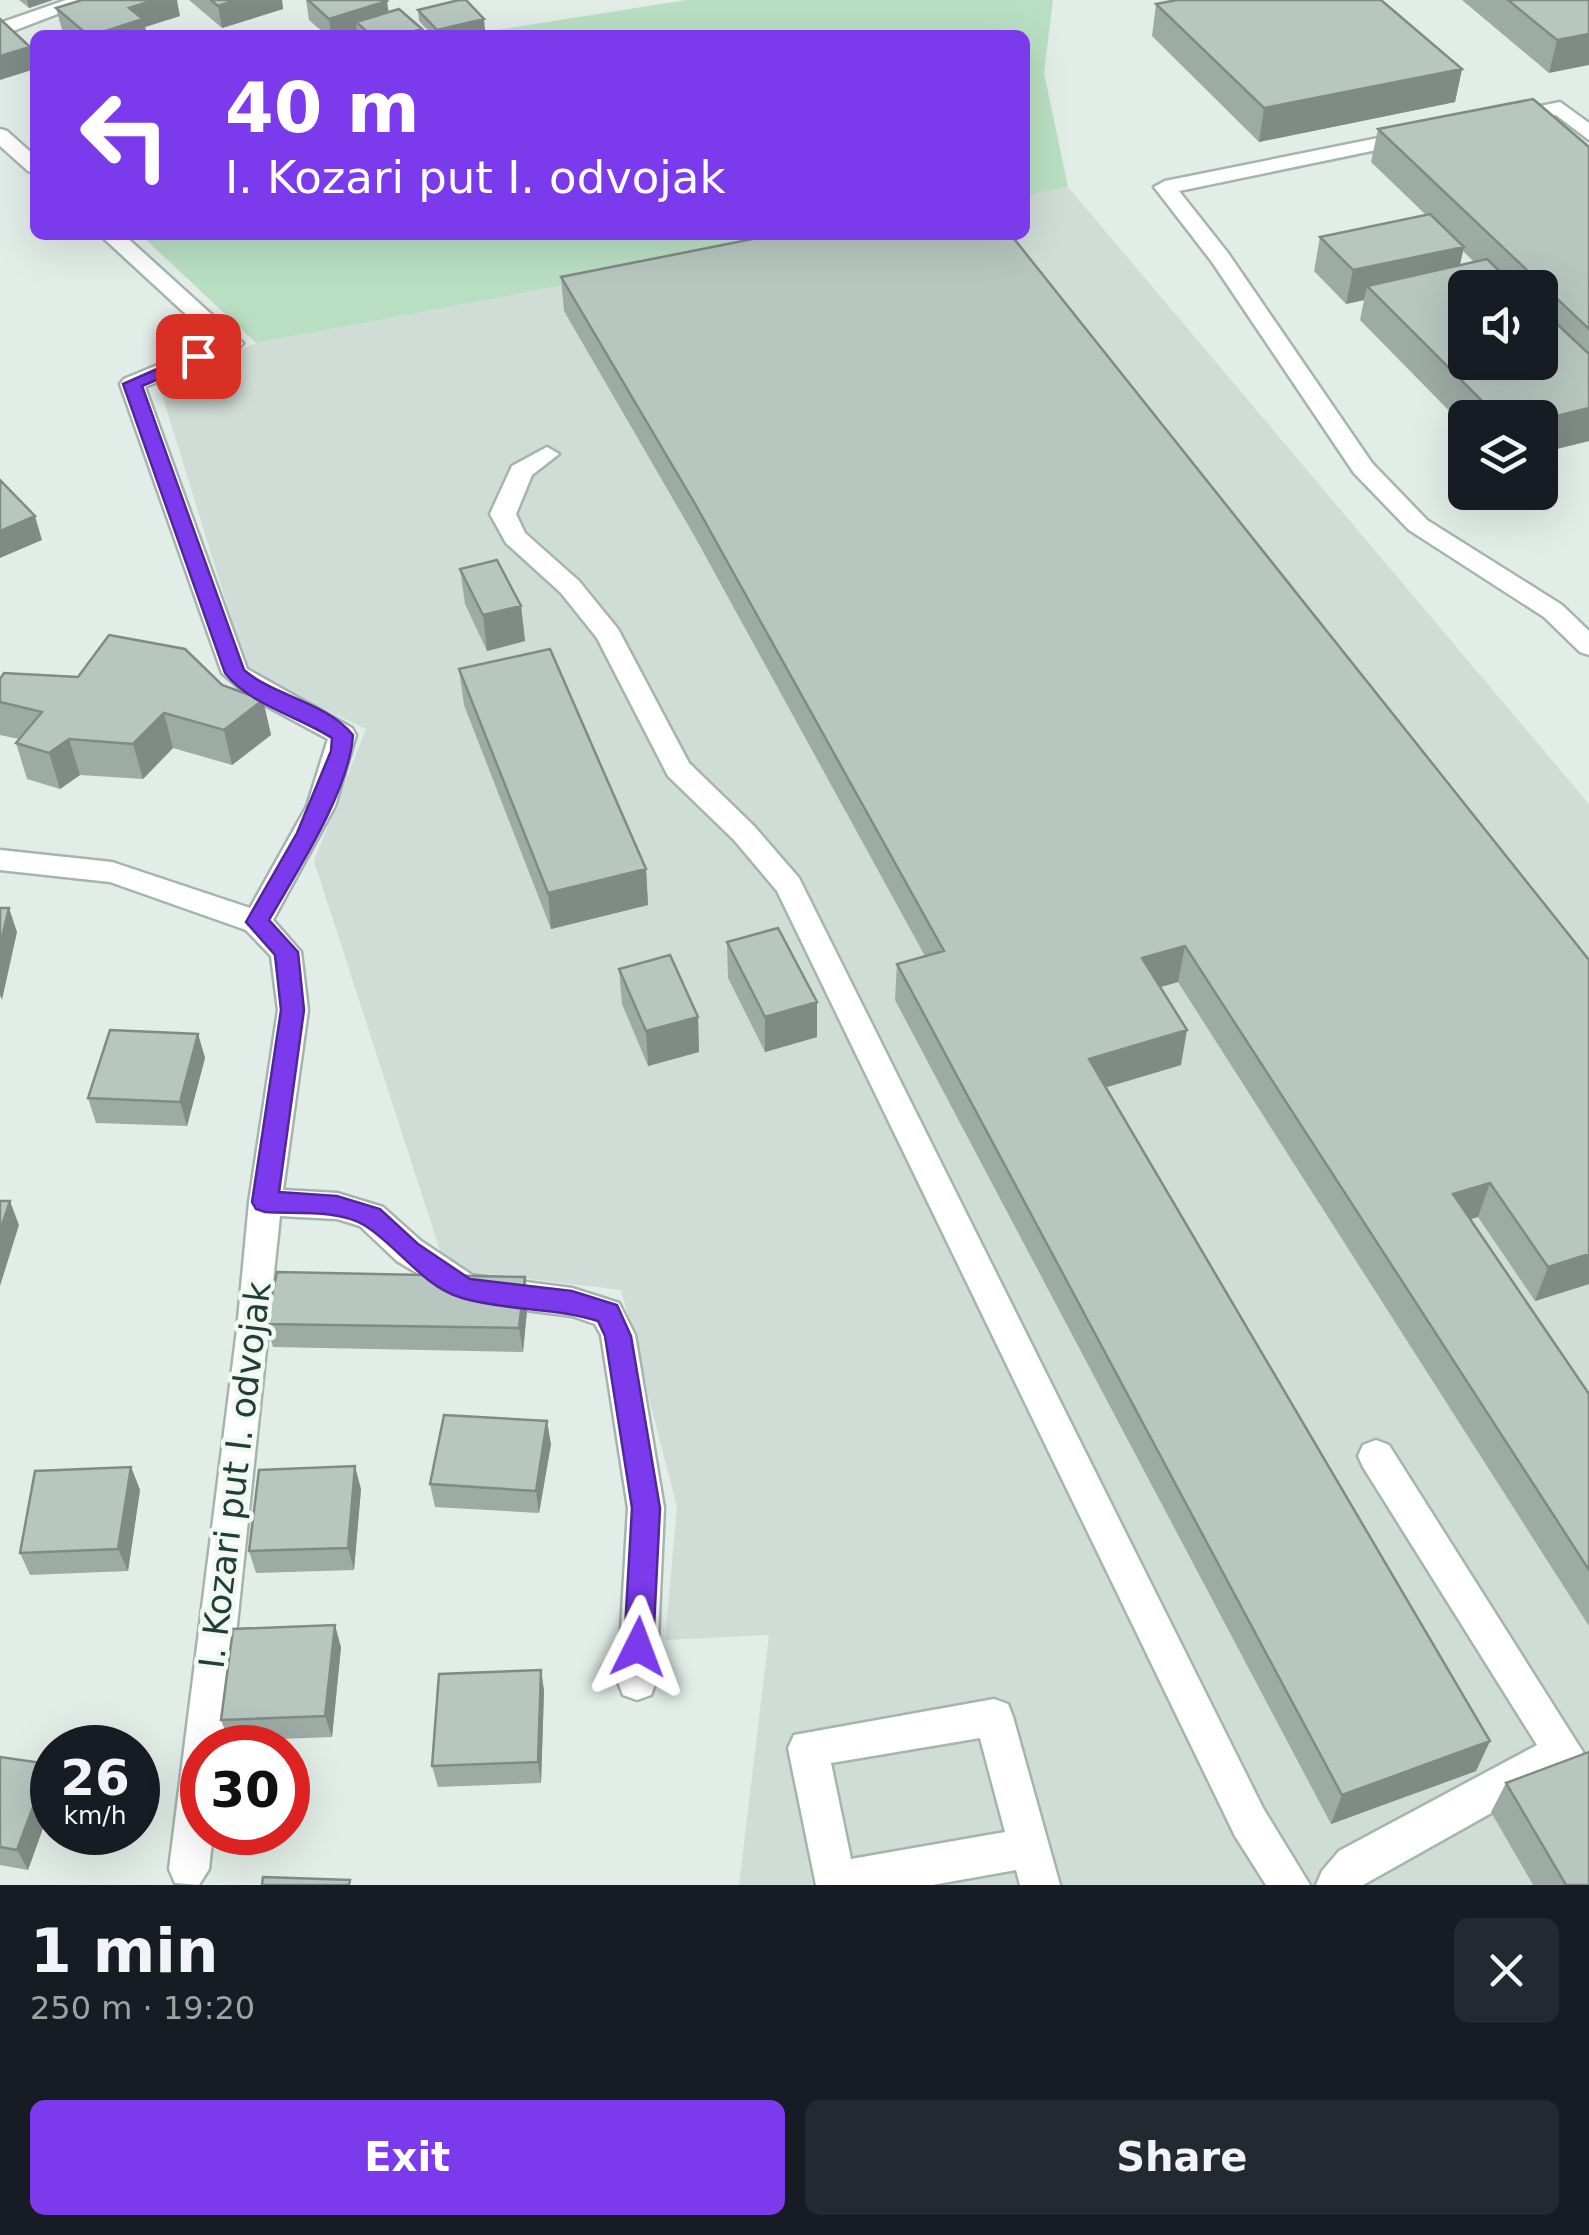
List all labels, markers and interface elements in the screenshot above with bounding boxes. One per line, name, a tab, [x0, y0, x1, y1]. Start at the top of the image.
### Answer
text: 40 m	[225, 67, 420, 149]
icon: left	[60, 70, 190, 200]
text: I. Kozari put I. odvojak	[225, 151, 726, 204]
map controls	[1448, 270, 1558, 510]
button: sound	[1448, 270, 1558, 380]
pin	[156, 314, 241, 399]
icon: arrive	[171, 329, 226, 384]
button: layers	[1448, 400, 1558, 510]
street label: I. Kozari put I. odvojak	[191, 1279, 279, 1671]
position arrow	[586, 1595, 690, 1699]
speed limit sign: 30	[180, 1725, 310, 1855]
text: 26	[60, 1749, 130, 1807]
text: km/h	[63, 1801, 127, 1830]
text: 1 min	[30, 1916, 218, 1986]
button: close	[1454, 1918, 1559, 2023]
text: 250 m · 19:20	[30, 1989, 255, 2027]
button: Exit	[30, 2100, 785, 2215]
button: Share	[805, 2100, 1559, 2215]

